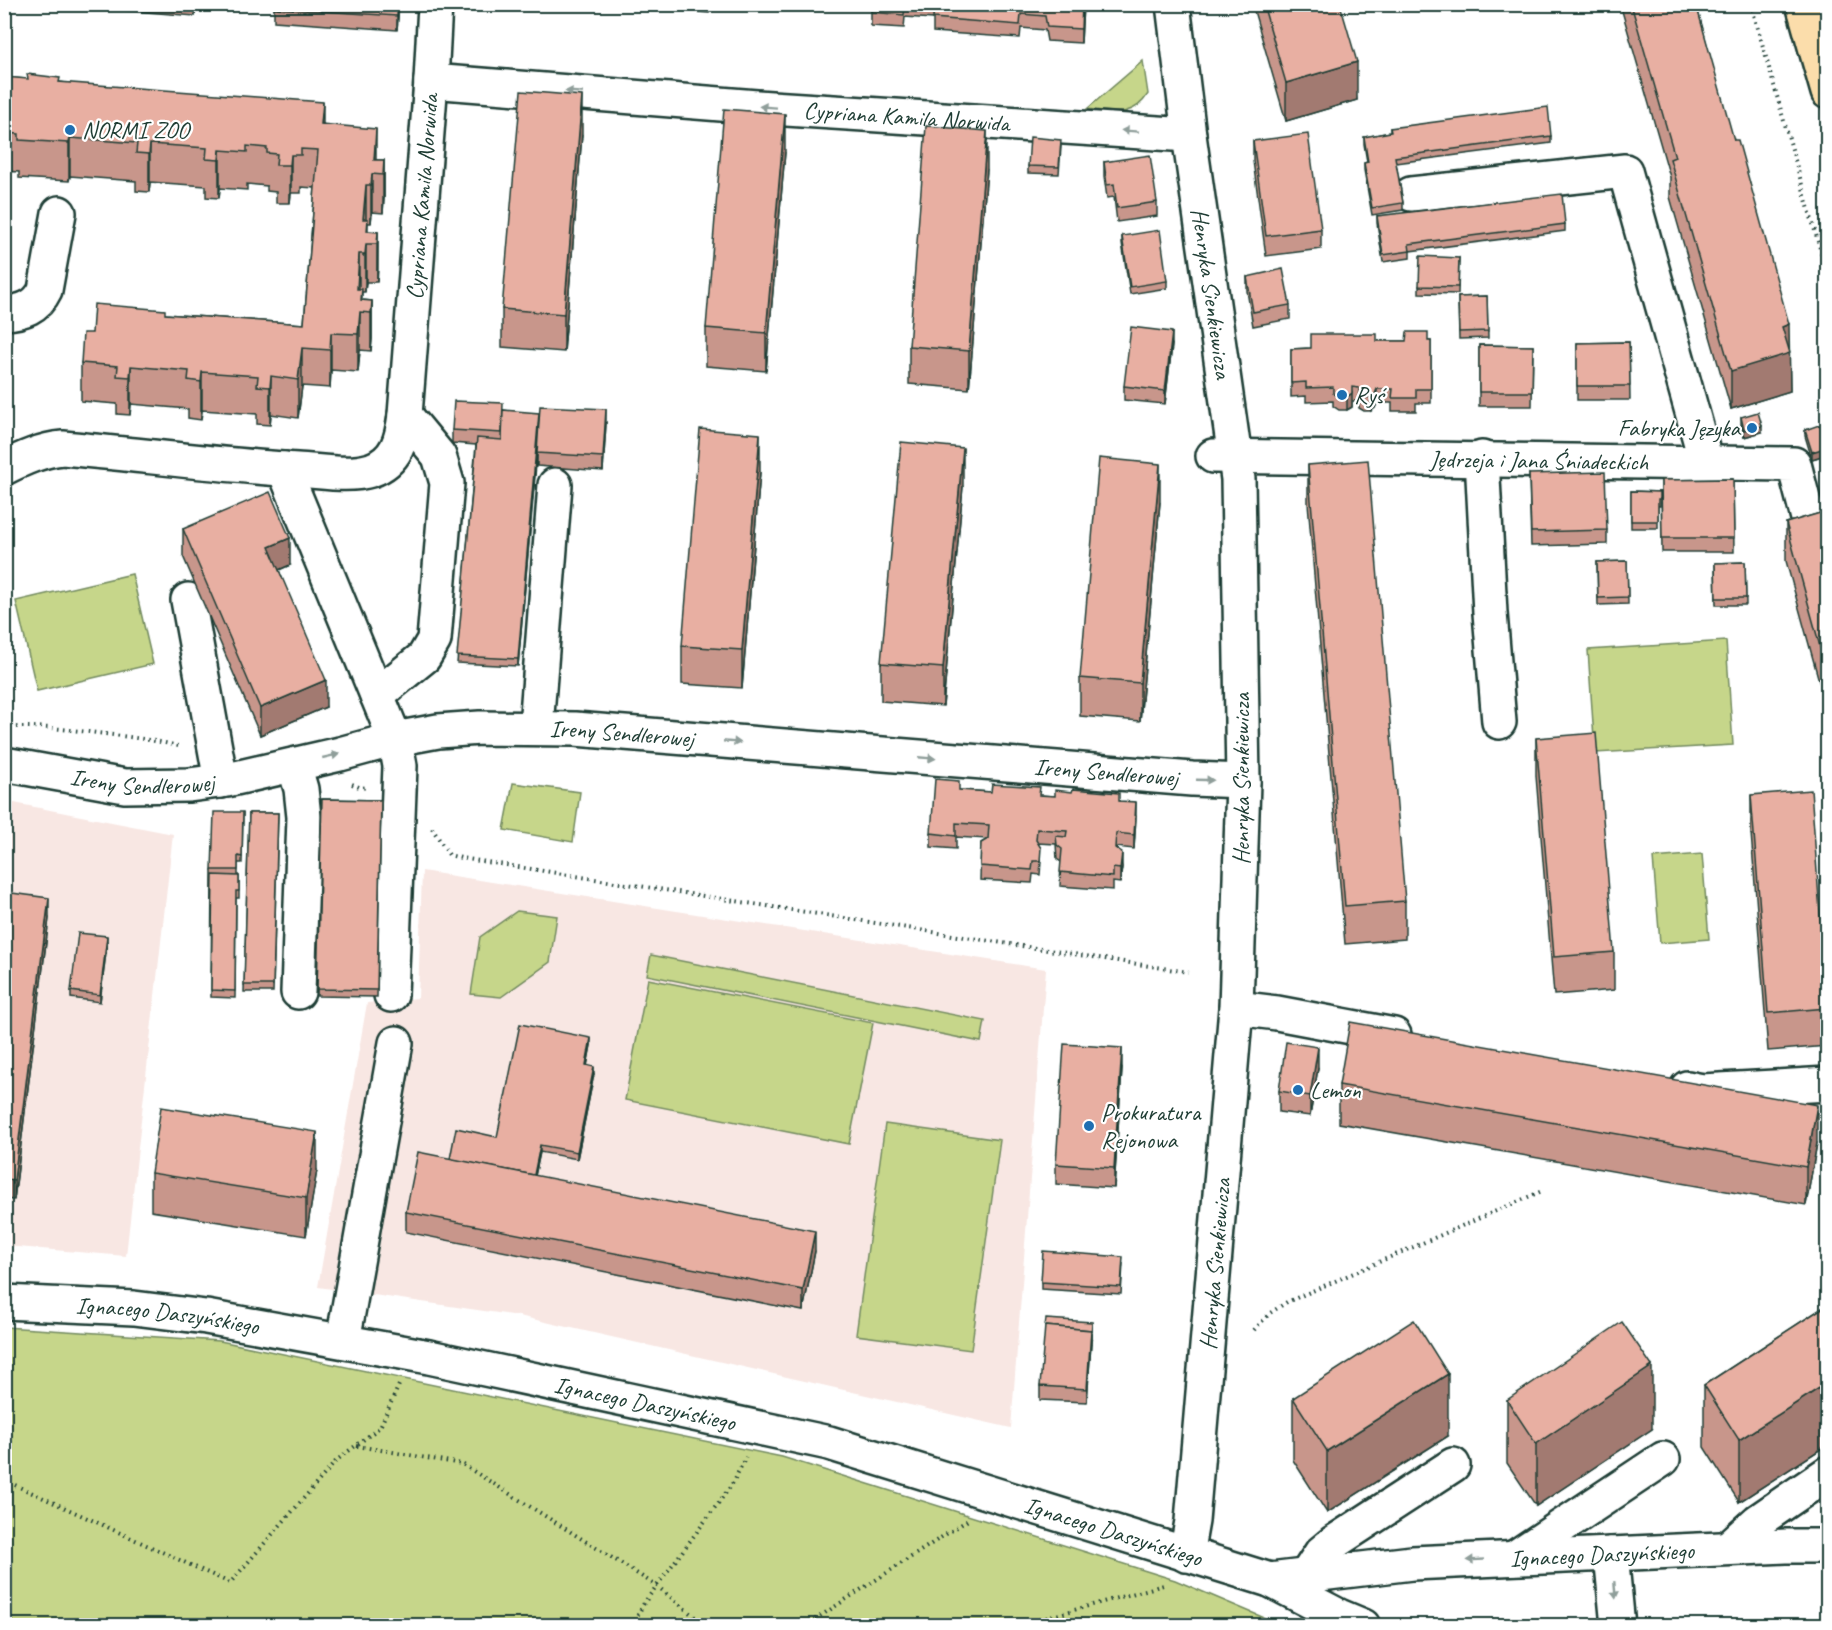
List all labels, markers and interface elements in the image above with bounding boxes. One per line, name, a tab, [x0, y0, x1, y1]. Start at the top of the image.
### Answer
one-way arrow	[564, 87, 583, 97]
street label: Cypriana Kamila Norwida	[399, 91, 445, 300]
street label: Cypriana Kamila Norwida	[803, 95, 1013, 139]
one-way arrow	[759, 103, 778, 112]
place label: NORMI ZOO	[82, 115, 192, 145]
marker: NORMI ZOO	[63, 123, 77, 137]
one-way arrow	[1121, 126, 1140, 136]
street label: Henryka Sienkiewicza	[1185, 206, 1239, 382]
place label: Ryś	[1354, 380, 1387, 410]
marker: Ryś	[1335, 388, 1349, 402]
place label: Fabryka Języka	[1618, 413, 1742, 443]
marker: Fabryka Języka	[1745, 421, 1759, 435]
street label: Jędrzeja i Jana Śniadeckich	[1428, 444, 1650, 477]
street label: Henryka Sienkiewicza	[1226, 692, 1256, 865]
street label: Ireny Sendlerowej	[549, 714, 698, 754]
one-way arrow	[723, 737, 742, 747]
one-way arrow	[322, 751, 340, 761]
street label: Ireny Sendlerowej	[1033, 751, 1182, 793]
one-way arrow	[917, 753, 936, 763]
street label: Ireny Sendlerowej	[68, 761, 219, 801]
one-way arrow	[1195, 775, 1214, 784]
place label: Lemon	[1310, 1075, 1361, 1105]
marker: Lemon	[1291, 1083, 1305, 1097]
place label: Prokuratura Rejonowa	[1101, 1097, 1202, 1155]
marker: Prokuratura Rejonowa	[1082, 1119, 1096, 1133]
street label: Henryka Sienkiewicza	[1193, 1176, 1238, 1351]
street label: Ignacego Daszyńskiego	[75, 1290, 263, 1341]
street label: Ignacego Daszyńskiego	[552, 1369, 739, 1438]
street label: Ignacego Daszyńskiego	[1021, 1490, 1207, 1573]
street label: Ignacego Daszyńskiego	[1509, 1535, 1696, 1574]
one-way arrow	[1466, 1556, 1485, 1565]
one-way arrow	[1610, 1580, 1619, 1599]

